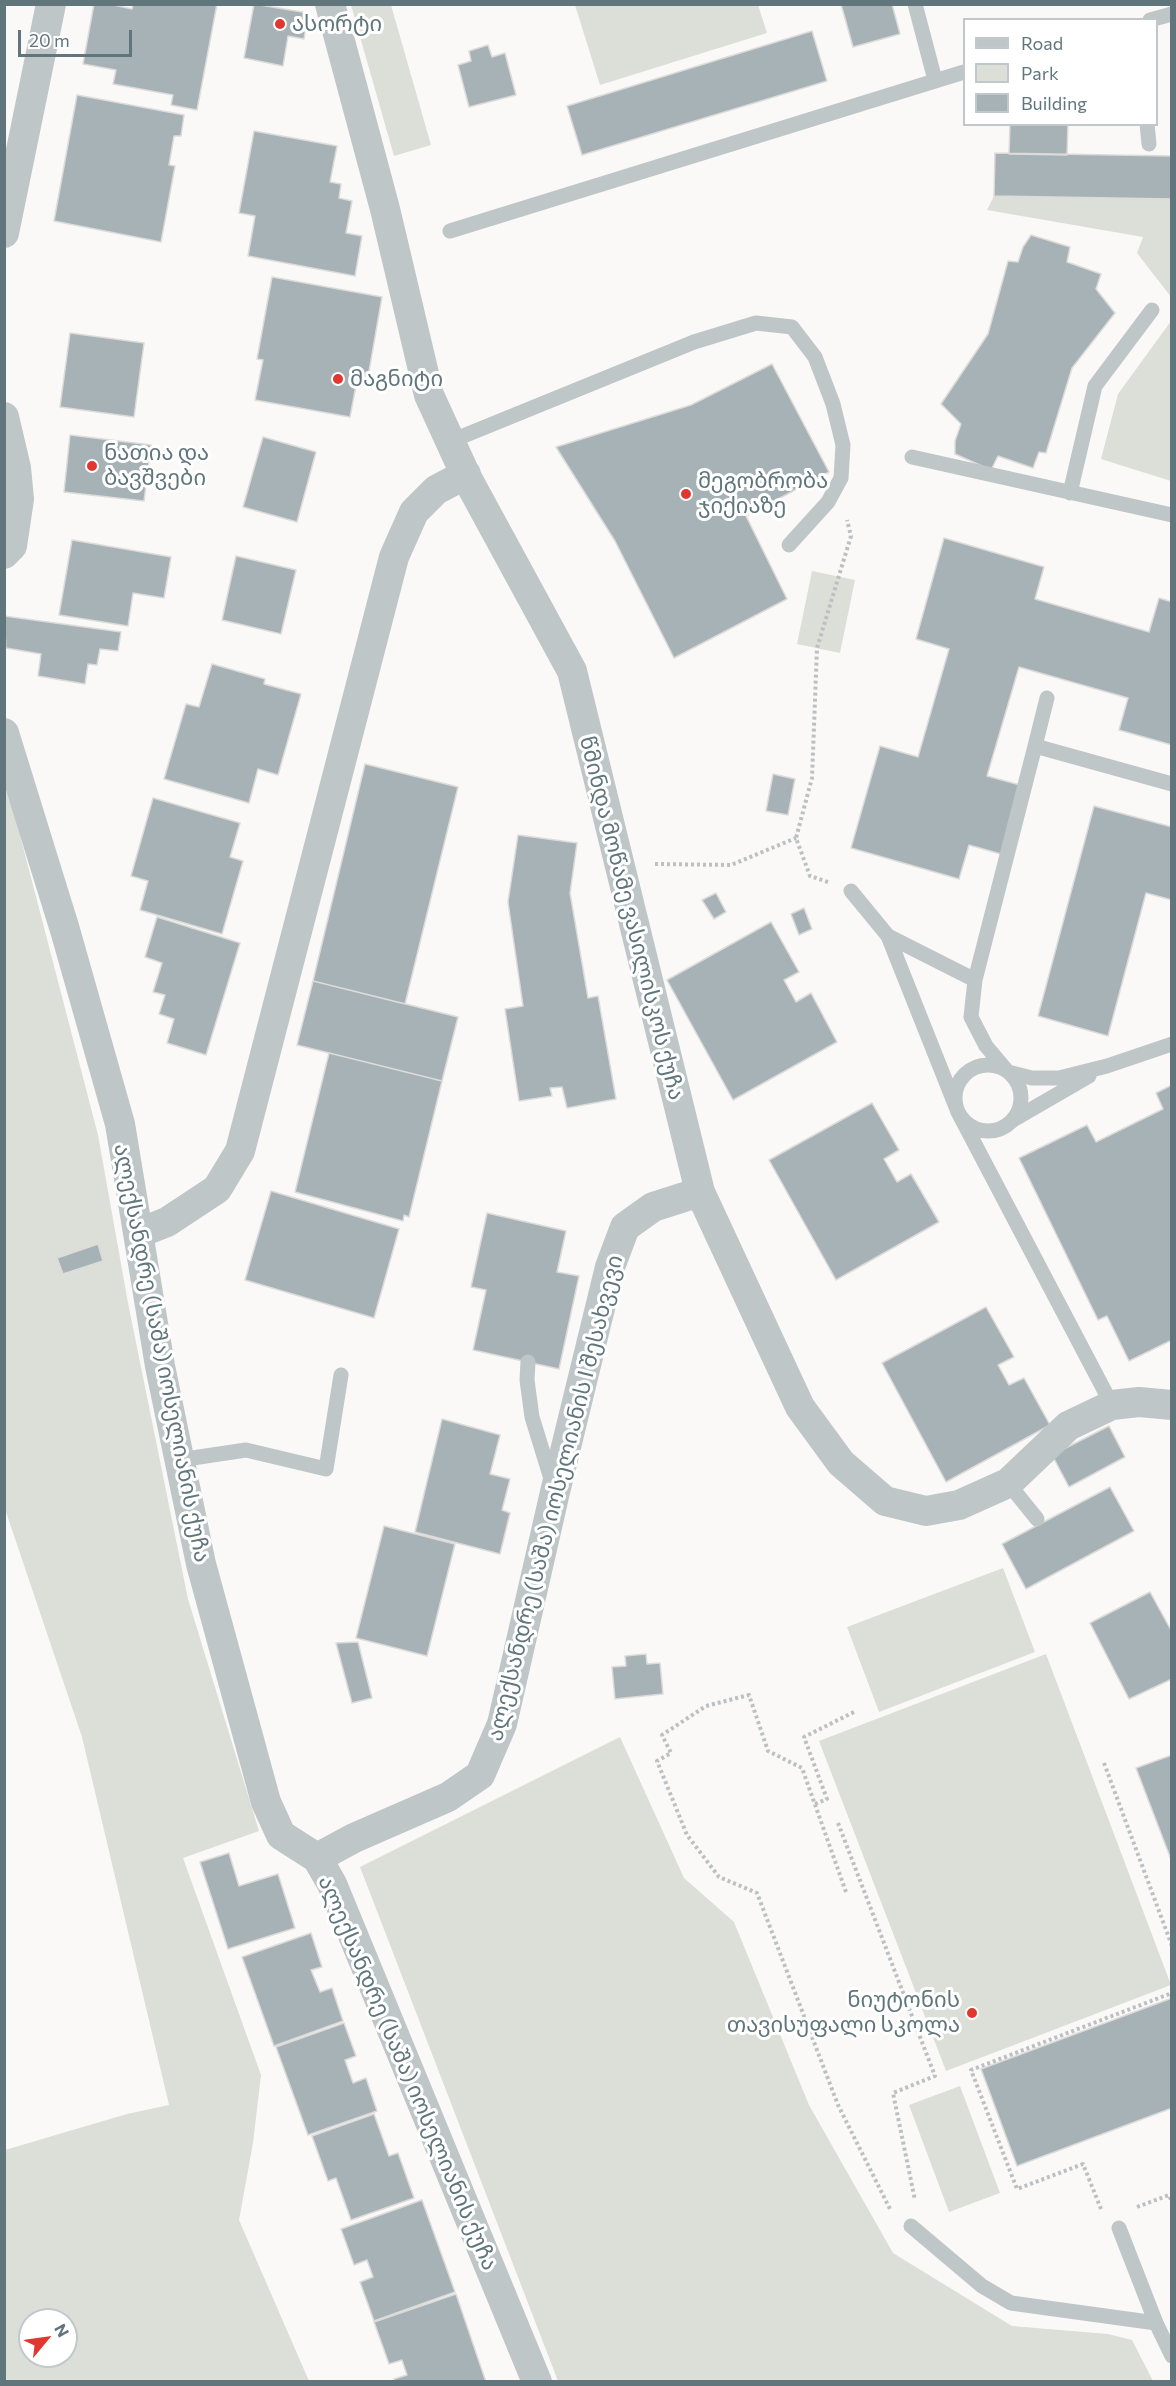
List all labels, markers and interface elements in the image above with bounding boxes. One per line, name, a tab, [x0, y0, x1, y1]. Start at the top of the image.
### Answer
place label: ასორტი	[292, 11, 382, 37]
marker: ასორტი	[273, 17, 287, 31]
scale bar	[21, 18, 135, 56]
legend	[963, 18, 1158, 126]
text: 20 m	[29, 29, 70, 51]
text: Road	[1021, 32, 1063, 54]
text: Park	[1021, 62, 1059, 84]
text: Building	[1021, 92, 1087, 114]
place label: მაგნიტი	[350, 366, 443, 392]
marker: მაგნიტი	[331, 372, 345, 386]
place label: ნათია და ბავშვები	[104, 440, 209, 492]
marker: ნათია და ბავშვები	[85, 459, 99, 473]
place label: მეგობრობა ჯიქიაზე	[698, 468, 828, 520]
marker: მეგობრობა ჯიქიაზე	[679, 487, 693, 501]
street label: წმინდა მოწამე ვასილისკოს ქუჩა	[574, 733, 690, 1103]
street label: ალექსანდრე (საშა) იოსელიანის ქუჩა	[108, 1141, 216, 1565]
street label: ალექსანდრე (საშა) იოსელიანის I შესახვევი	[482, 1252, 628, 1744]
street label: ალექსანდრე (საშა) იოსელიანის ქუჩა	[313, 1872, 503, 2274]
place label: ნიუტონის თავისუფალი სკოლა	[727, 1987, 960, 2038]
marker: ნიუტონის თავისუფალი სკოლა	[965, 2006, 979, 2020]
north arrow	[18, 2308, 78, 2368]
text: N	[51, 2320, 74, 2340]

